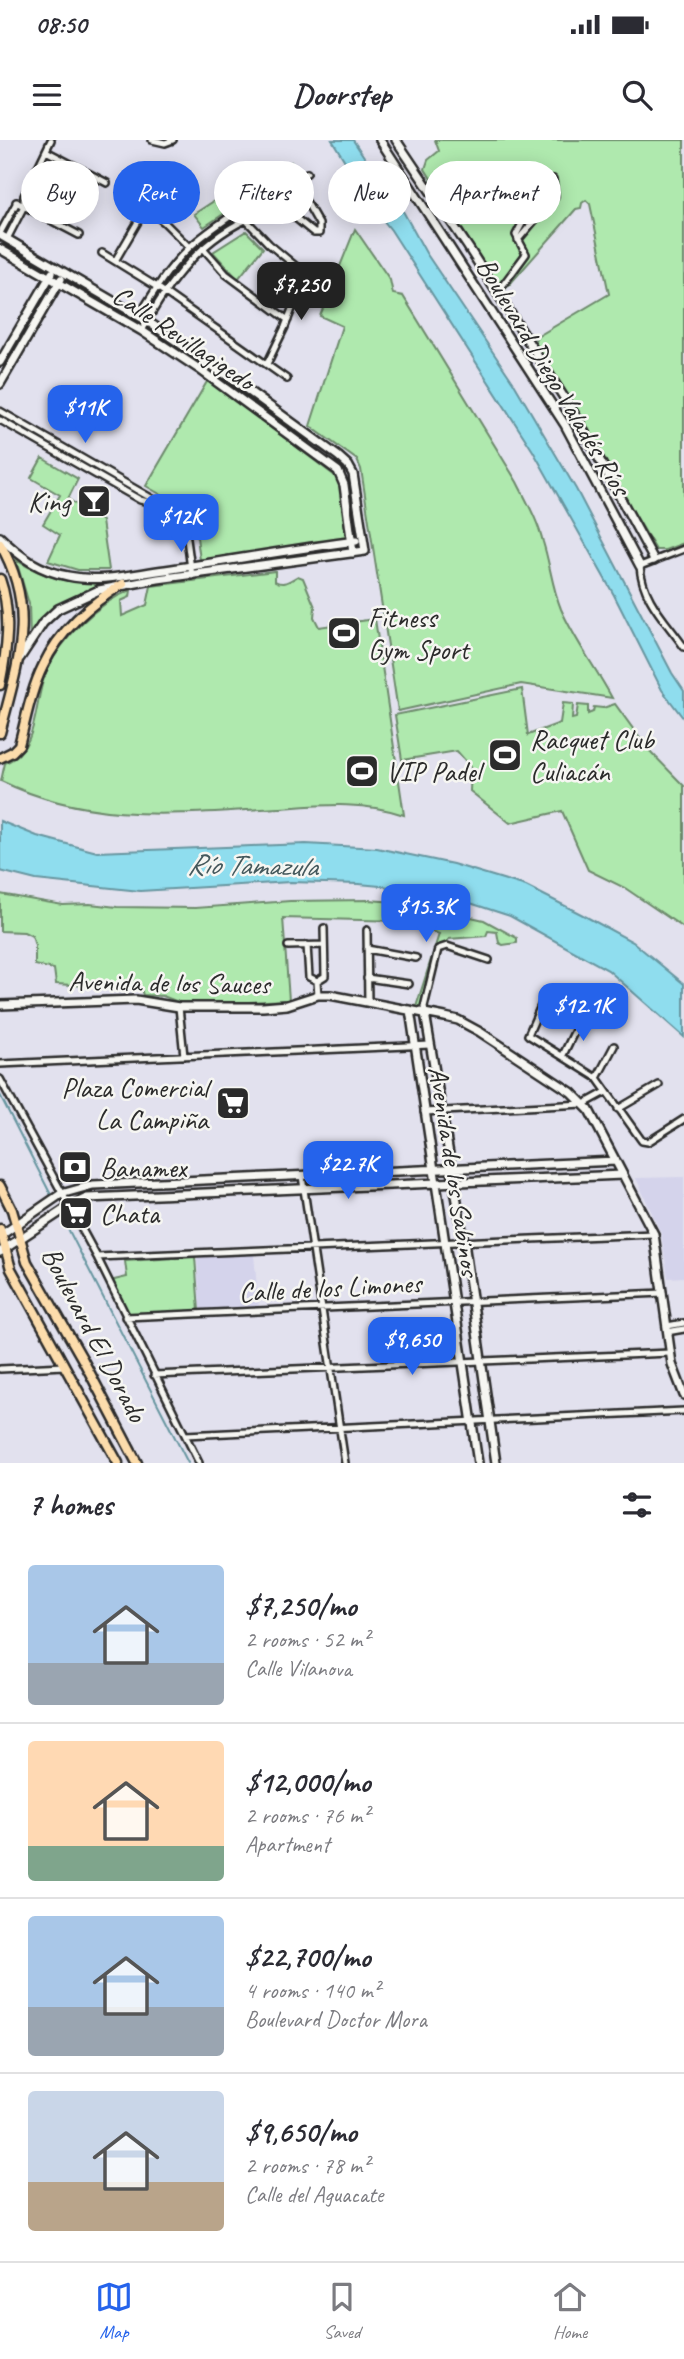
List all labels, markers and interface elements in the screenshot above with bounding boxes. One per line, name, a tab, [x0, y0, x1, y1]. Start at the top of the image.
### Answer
text: 08:50	[35, 8, 87, 41]
text: Doorstep	[293, 74, 391, 115]
icon: menu	[28, 76, 66, 114]
icon: search	[618, 76, 656, 114]
chip: Buy	[21, 161, 99, 224]
chip: Rent	[113, 161, 200, 224]
chip: Filters	[214, 161, 314, 224]
chip: New	[328, 161, 411, 224]
chip: Apartment	[425, 161, 561, 224]
street label: Boulevard Diego Valadés Ríos	[469, 251, 640, 504]
pin: $7,250	[244, 262, 358, 322]
text: $7,250	[273, 270, 329, 299]
street label: Calle Revillagigedo	[106, 277, 264, 400]
pin: $11K	[44, 386, 126, 445]
text: $11K	[64, 393, 106, 422]
bar icon: King	[75, 482, 113, 520]
place label: King	[28, 484, 72, 519]
pin: $12K	[140, 494, 222, 554]
text: $12K	[160, 502, 202, 531]
place label: Fitness Gym Sport	[368, 600, 471, 667]
sports icon: Fitness Gym Sport	[325, 614, 363, 652]
place label: Racquet Club Culiacán	[530, 722, 655, 789]
sports icon: Racquet Club Culiacán	[486, 736, 524, 774]
sports icon: VIP Padel	[343, 752, 381, 790]
place label: VIP Padel	[386, 754, 486, 789]
water label: Río Tamazula	[187, 845, 320, 885]
pin: $15.3K	[369, 884, 483, 944]
text: $15.3K	[397, 892, 455, 921]
street label: Avenida de los Sauces	[68, 963, 272, 1002]
pin: $12.1K	[526, 984, 640, 1043]
text: $12.1K	[554, 991, 612, 1020]
street label: Avenida de los Sabinos	[421, 1064, 489, 1281]
place label: Plaza Comercial La Campiña	[61, 1070, 213, 1137]
supermarket icon: Plaza Comercial La Campiña	[214, 1084, 252, 1122]
pin: $22.7K	[291, 1142, 405, 1201]
bank icon: Banamex	[56, 1148, 94, 1186]
text: $22.7K	[319, 1149, 377, 1178]
place label: Banamex	[100, 1150, 189, 1185]
supermarket icon: Chata	[57, 1194, 95, 1232]
place label: Chata	[100, 1196, 161, 1231]
street label: Boulevard El Dorado	[34, 1241, 156, 1429]
street label: Calle de los Limones	[238, 1265, 425, 1310]
pin: $9,650	[355, 1318, 469, 1377]
text: $9,650	[384, 1325, 440, 1354]
text: 7 homes	[28, 1486, 113, 1524]
icon: filters	[618, 1486, 656, 1524]
text: $7,250/mo	[245, 1587, 356, 1625]
icon: home	[84, 1593, 168, 1677]
text: 2 rooms · 52 m²	[245, 1625, 369, 1654]
text: Calle Vilanova	[245, 1654, 352, 1683]
text: $12,000/mo	[245, 1763, 370, 1801]
icon: home	[84, 1769, 168, 1853]
text: 2 rooms · 76 m²	[245, 1801, 369, 1830]
text: Apartment	[245, 1830, 330, 1859]
text: $22,700/mo	[245, 1938, 370, 1976]
icon: home	[84, 1944, 168, 2028]
text: 4 rooms · 140 m²	[245, 1976, 380, 2005]
text: Boulevard Doctor Mora	[245, 2005, 427, 2034]
text: $9,650/mo	[245, 2113, 357, 2151]
icon: home	[84, 2119, 168, 2203]
text: 2 rooms · 78 m²	[245, 2151, 369, 2180]
text: Calle del Aguacate	[245, 2180, 383, 2209]
tab: Map	[95, 2278, 133, 2344]
tab: Saved	[323, 2278, 361, 2344]
tab: Home	[551, 2278, 589, 2344]

